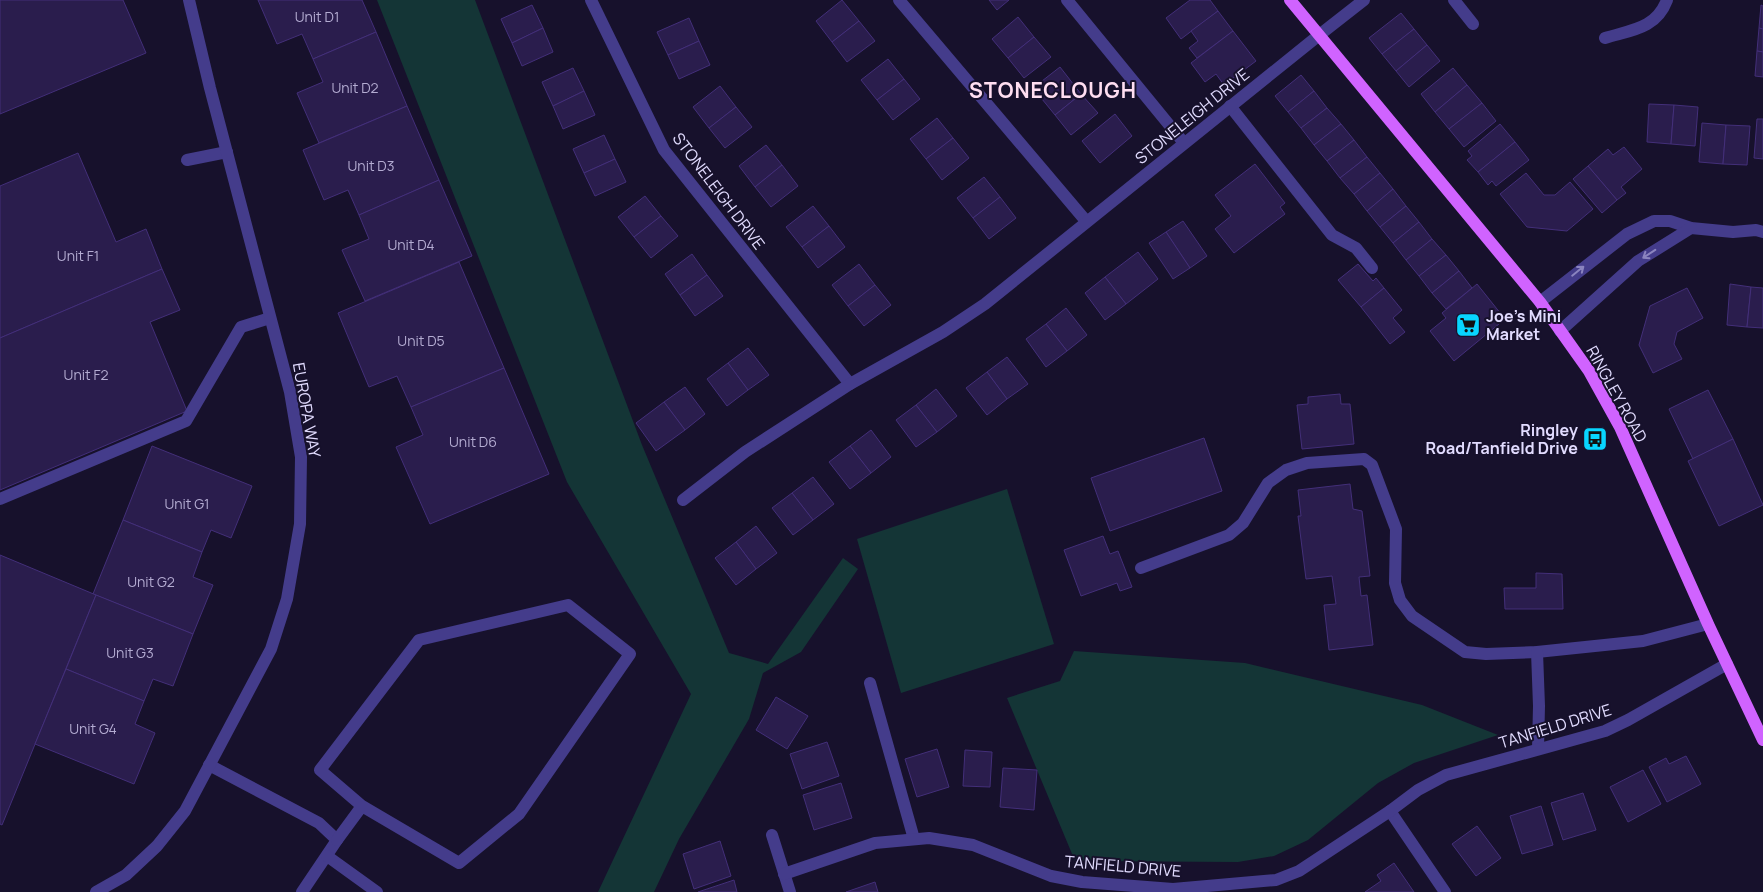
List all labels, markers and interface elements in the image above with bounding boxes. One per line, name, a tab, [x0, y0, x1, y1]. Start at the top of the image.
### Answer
house number: Unit D1	[295, 7, 339, 26]
street label: STONELEIGH DRIVE	[1130, 63, 1254, 169]
district label: STONECLOUGH	[969, 76, 1137, 104]
house number: Unit D2	[331, 78, 379, 97]
street label: STONELEIGH DRIVE	[668, 128, 770, 254]
house number: Unit D3	[348, 156, 394, 175]
house number: Unit D4	[387, 235, 435, 254]
house number: Unit F1	[57, 246, 99, 265]
one-way arrow	[1643, 249, 1657, 259]
one-way arrow	[1571, 266, 1584, 277]
place label: Joe's Mini Market	[1486, 305, 1561, 345]
supermarket icon: Joe's Mini Market	[1455, 312, 1481, 338]
house number: Unit D5	[397, 331, 445, 350]
street label: RINGLEY ROAD	[1581, 342, 1653, 446]
street label: EUROPA WAY	[288, 361, 326, 459]
house number: Unit F2	[64, 365, 108, 384]
place label: Ringley Road/Tanfield Drive	[1426, 419, 1578, 459]
bus stop icon: Ringley Road/Tanfield Drive	[1582, 426, 1608, 452]
house number: Unit D6	[449, 432, 497, 451]
house number: Unit G1	[164, 494, 210, 513]
house number: Unit G2	[127, 572, 175, 591]
house number: Unit G3	[106, 643, 154, 662]
street label: TANFIELD DRIVE	[1496, 698, 1614, 754]
house number: Unit G4	[69, 719, 117, 738]
street label: TANFIELD DRIVE	[1064, 850, 1182, 882]

